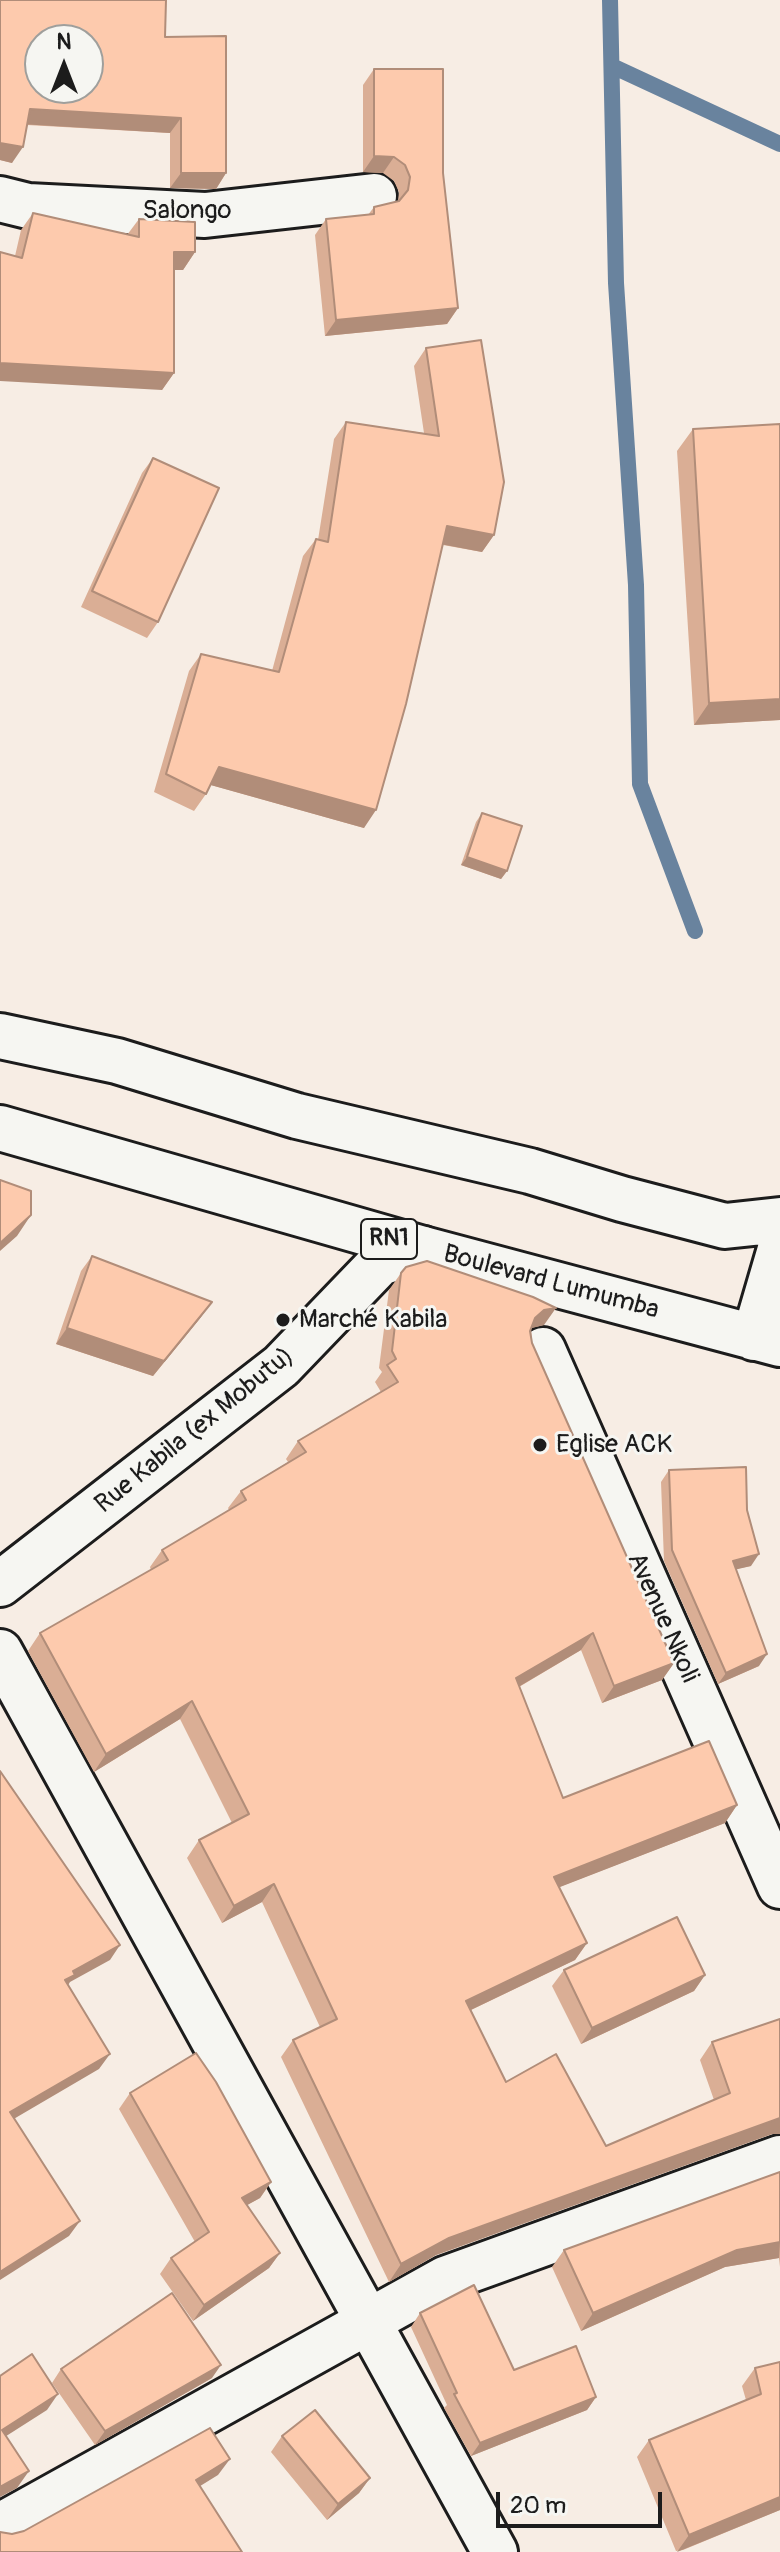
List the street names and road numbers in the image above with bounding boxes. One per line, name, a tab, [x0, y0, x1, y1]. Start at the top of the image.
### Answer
street label: Salongo	[143, 195, 231, 227]
road number: RN1	[361, 1219, 417, 1259]
street label: Boulevard Lumumba	[440, 1239, 662, 1327]
street label: Rue Kabila (ex Mobutu)	[89, 1341, 301, 1521]
street label: Avenue Nkoli	[620, 1548, 704, 1688]

